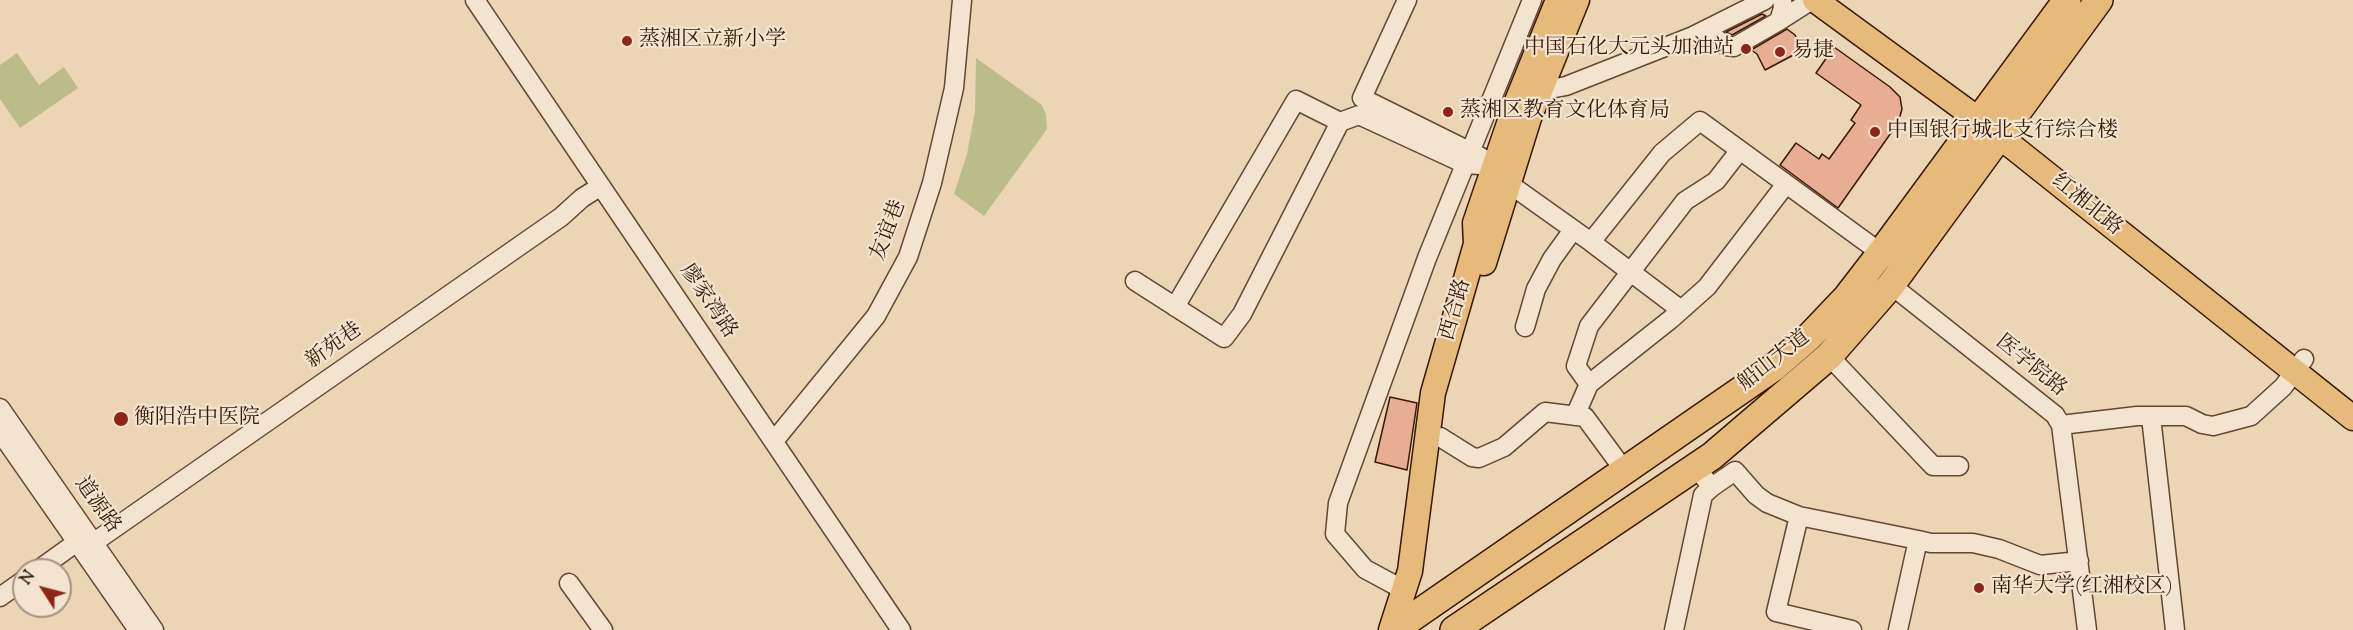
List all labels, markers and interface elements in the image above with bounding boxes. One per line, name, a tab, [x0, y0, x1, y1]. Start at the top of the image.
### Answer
place label: 蒸湘区立新小学	[639, 28, 786, 54]
marker: 蒸湘区立新小学	[620, 34, 634, 48]
place label: 中国石化大元头加油站	[1524, 36, 1734, 62]
place label: 易捷	[1792, 39, 1834, 65]
marker: 中国石化大元头加油站	[1739, 42, 1753, 56]
marker: 易捷	[1773, 45, 1787, 59]
place label: 蒸湘区教育文化体育局	[1460, 99, 1670, 125]
marker: 蒸湘区教育文化体育局	[1441, 105, 1455, 119]
place label: 中国银行城北支行综合楼	[1887, 119, 2118, 145]
marker: 中国银行城北支行综合楼	[1868, 125, 1882, 139]
street label: 红湘北路	[2045, 170, 2127, 242]
street label: 友谊巷	[867, 197, 913, 265]
street label: 廖家湾路	[673, 260, 741, 344]
street label: 西合路	[1436, 276, 1478, 344]
street label: 新苑巷	[302, 319, 368, 375]
street label: 船山大道	[1734, 326, 1816, 398]
street label: 医学院路	[1989, 331, 2071, 403]
place label: 衡阳浩中医院	[134, 406, 260, 432]
marker: 衡阳浩中医院	[112, 410, 130, 428]
street label: 道源路	[68, 473, 124, 539]
north arrow	[12, 558, 72, 618]
text: N	[16, 566, 42, 590]
place label: 南华大学(红湘校区)	[1991, 575, 2173, 601]
marker: 南华大学(红湘校区)	[1972, 581, 1986, 595]

